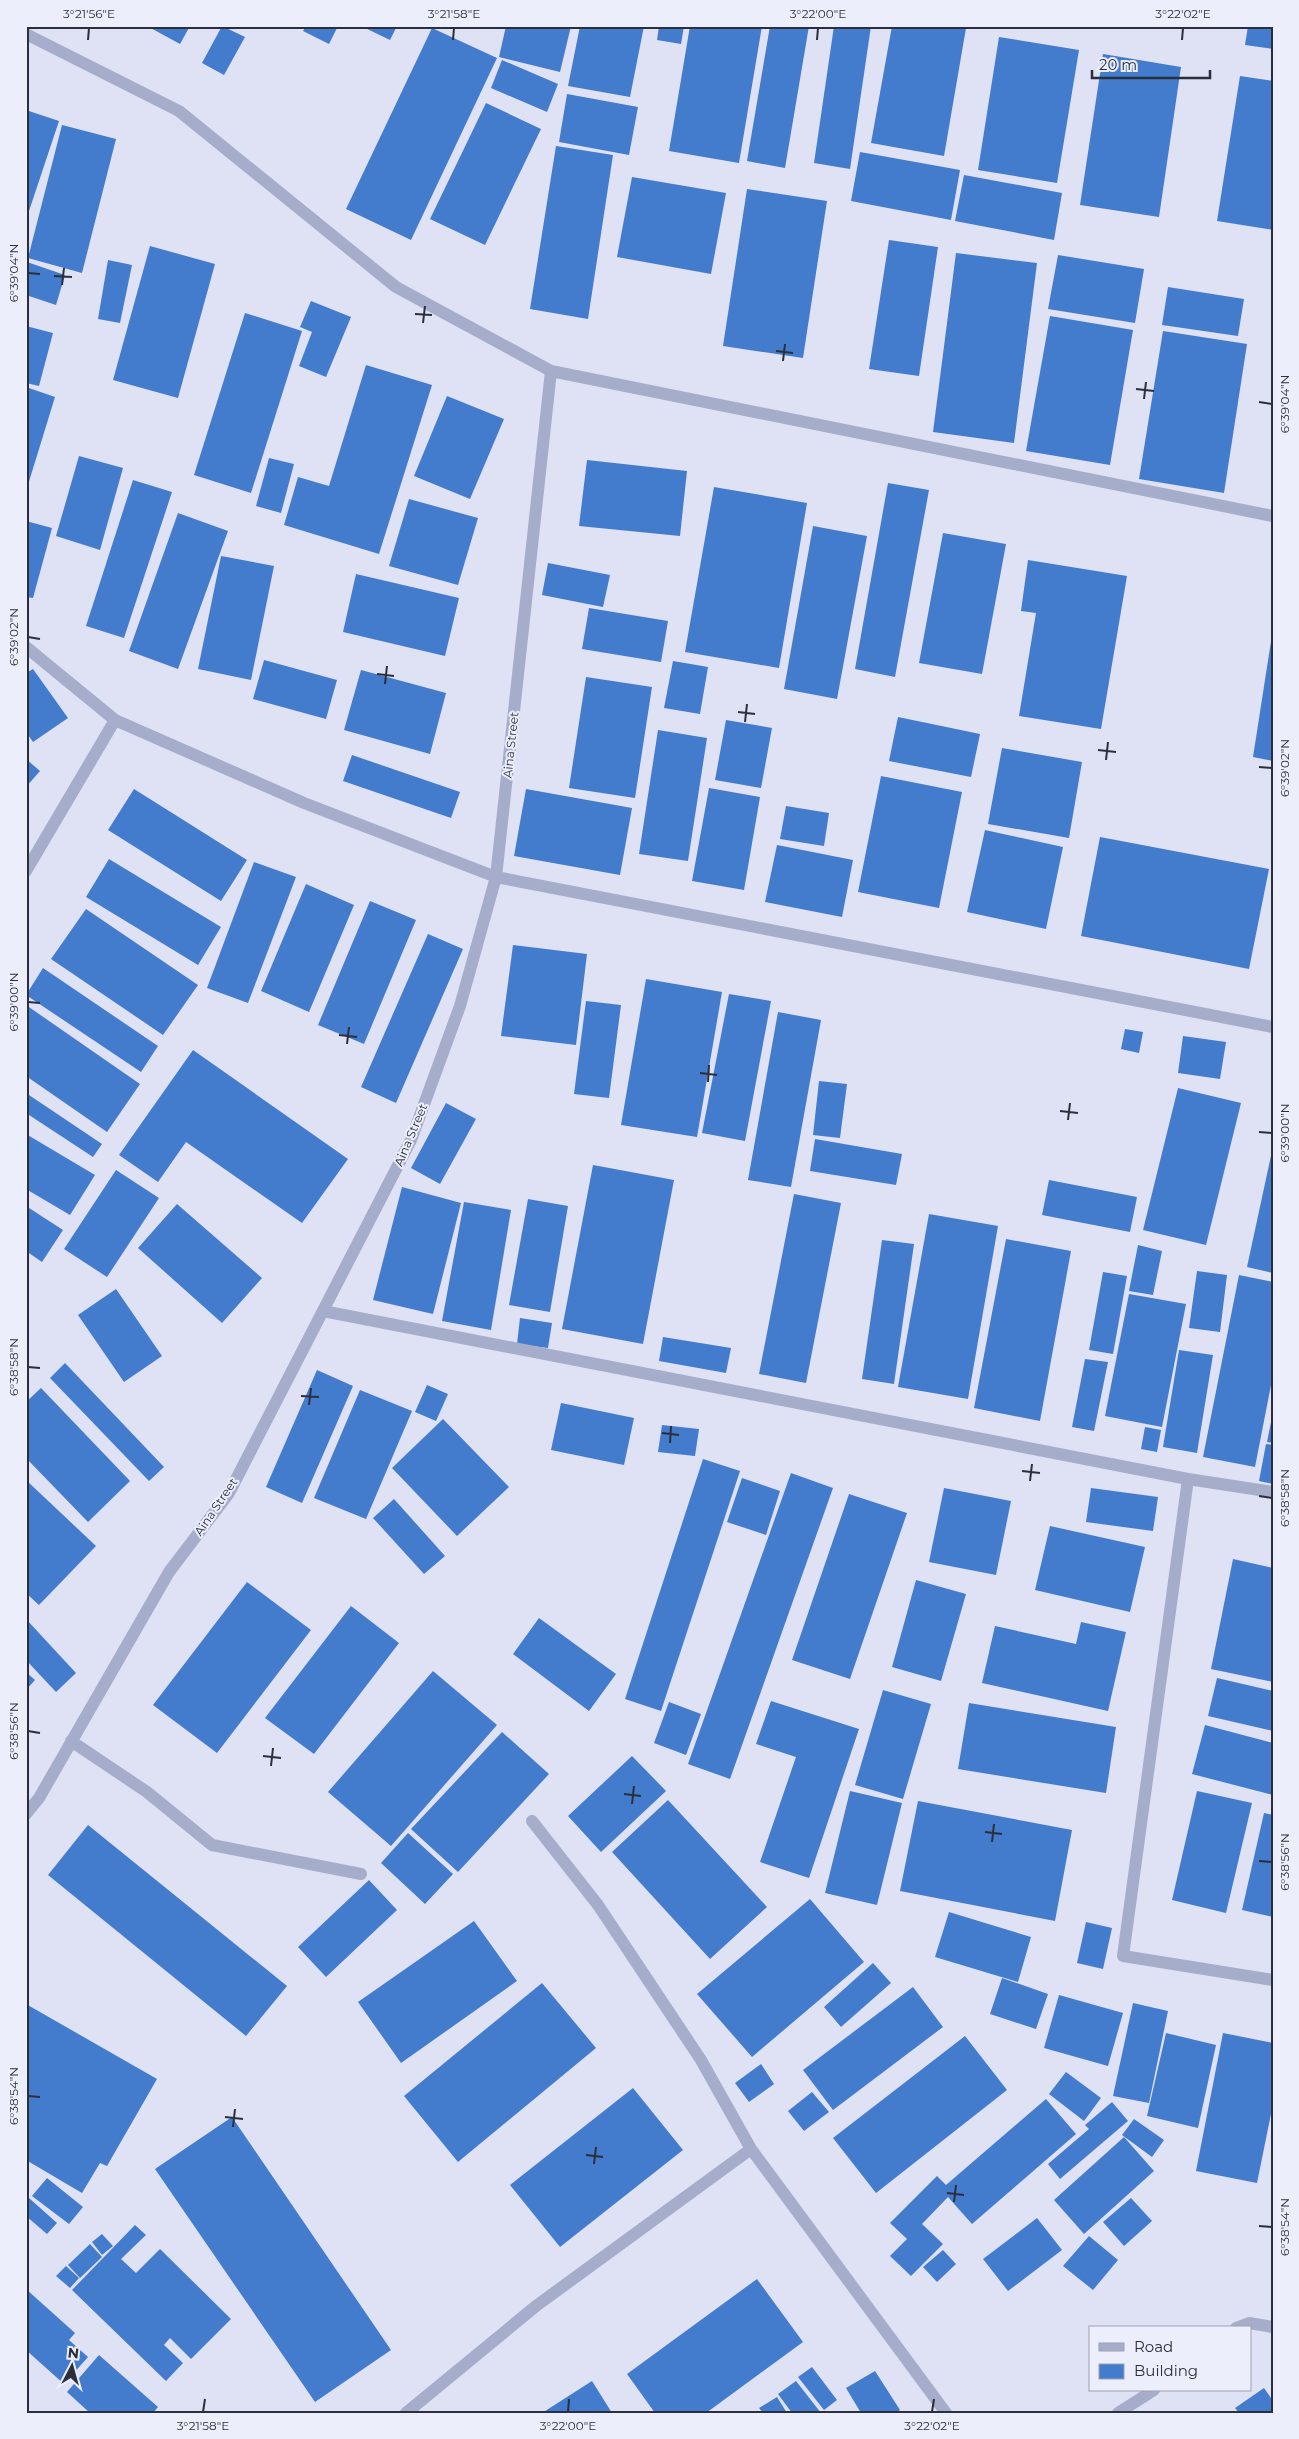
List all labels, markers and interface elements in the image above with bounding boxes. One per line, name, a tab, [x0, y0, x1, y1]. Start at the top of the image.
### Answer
text: 3°21'56"E	[63, 6, 115, 21]
text: 3°21'58"E	[428, 6, 480, 21]
text: 3°22'00"E	[790, 6, 846, 21]
text: 3°22'02"E	[1155, 6, 1211, 21]
scale bar	[1092, 48, 1209, 80]
text: 20 m	[1099, 55, 1137, 74]
text: 6°39'04"N	[6, 244, 21, 302]
text: 6°39'04"N	[1277, 375, 1292, 433]
text: 6°39'02"N	[6, 608, 21, 666]
street label: Aina Street	[500, 711, 521, 779]
text: 6°39'02"N	[1277, 739, 1292, 797]
text: 6°39'00"N	[6, 972, 21, 1032]
street label: Aina Street	[391, 1101, 430, 1168]
text: 6°39'00"N	[1277, 1103, 1292, 1163]
text: 6°38'58"N	[6, 1338, 21, 1396]
text: 6°38'58"N	[1277, 1469, 1292, 1527]
street label: Aina Street	[191, 1475, 240, 1538]
text: 6°38'56"N	[6, 1702, 21, 1760]
text: 6°38'56"N	[1277, 1833, 1292, 1891]
text: 6°38'54"N	[6, 2067, 21, 2125]
text: 6°38'54"N	[1277, 2198, 1292, 2256]
legend	[1089, 2326, 1252, 2392]
text: Road	[1134, 2337, 1173, 2356]
north arrow	[48, 2342, 98, 2392]
text: N	[67, 2344, 80, 2363]
text: Building	[1134, 2361, 1198, 2380]
text: 3°21'58"E	[177, 2418, 229, 2433]
text: 3°22'00"E	[540, 2418, 596, 2433]
text: 3°22'02"E	[904, 2418, 960, 2433]

